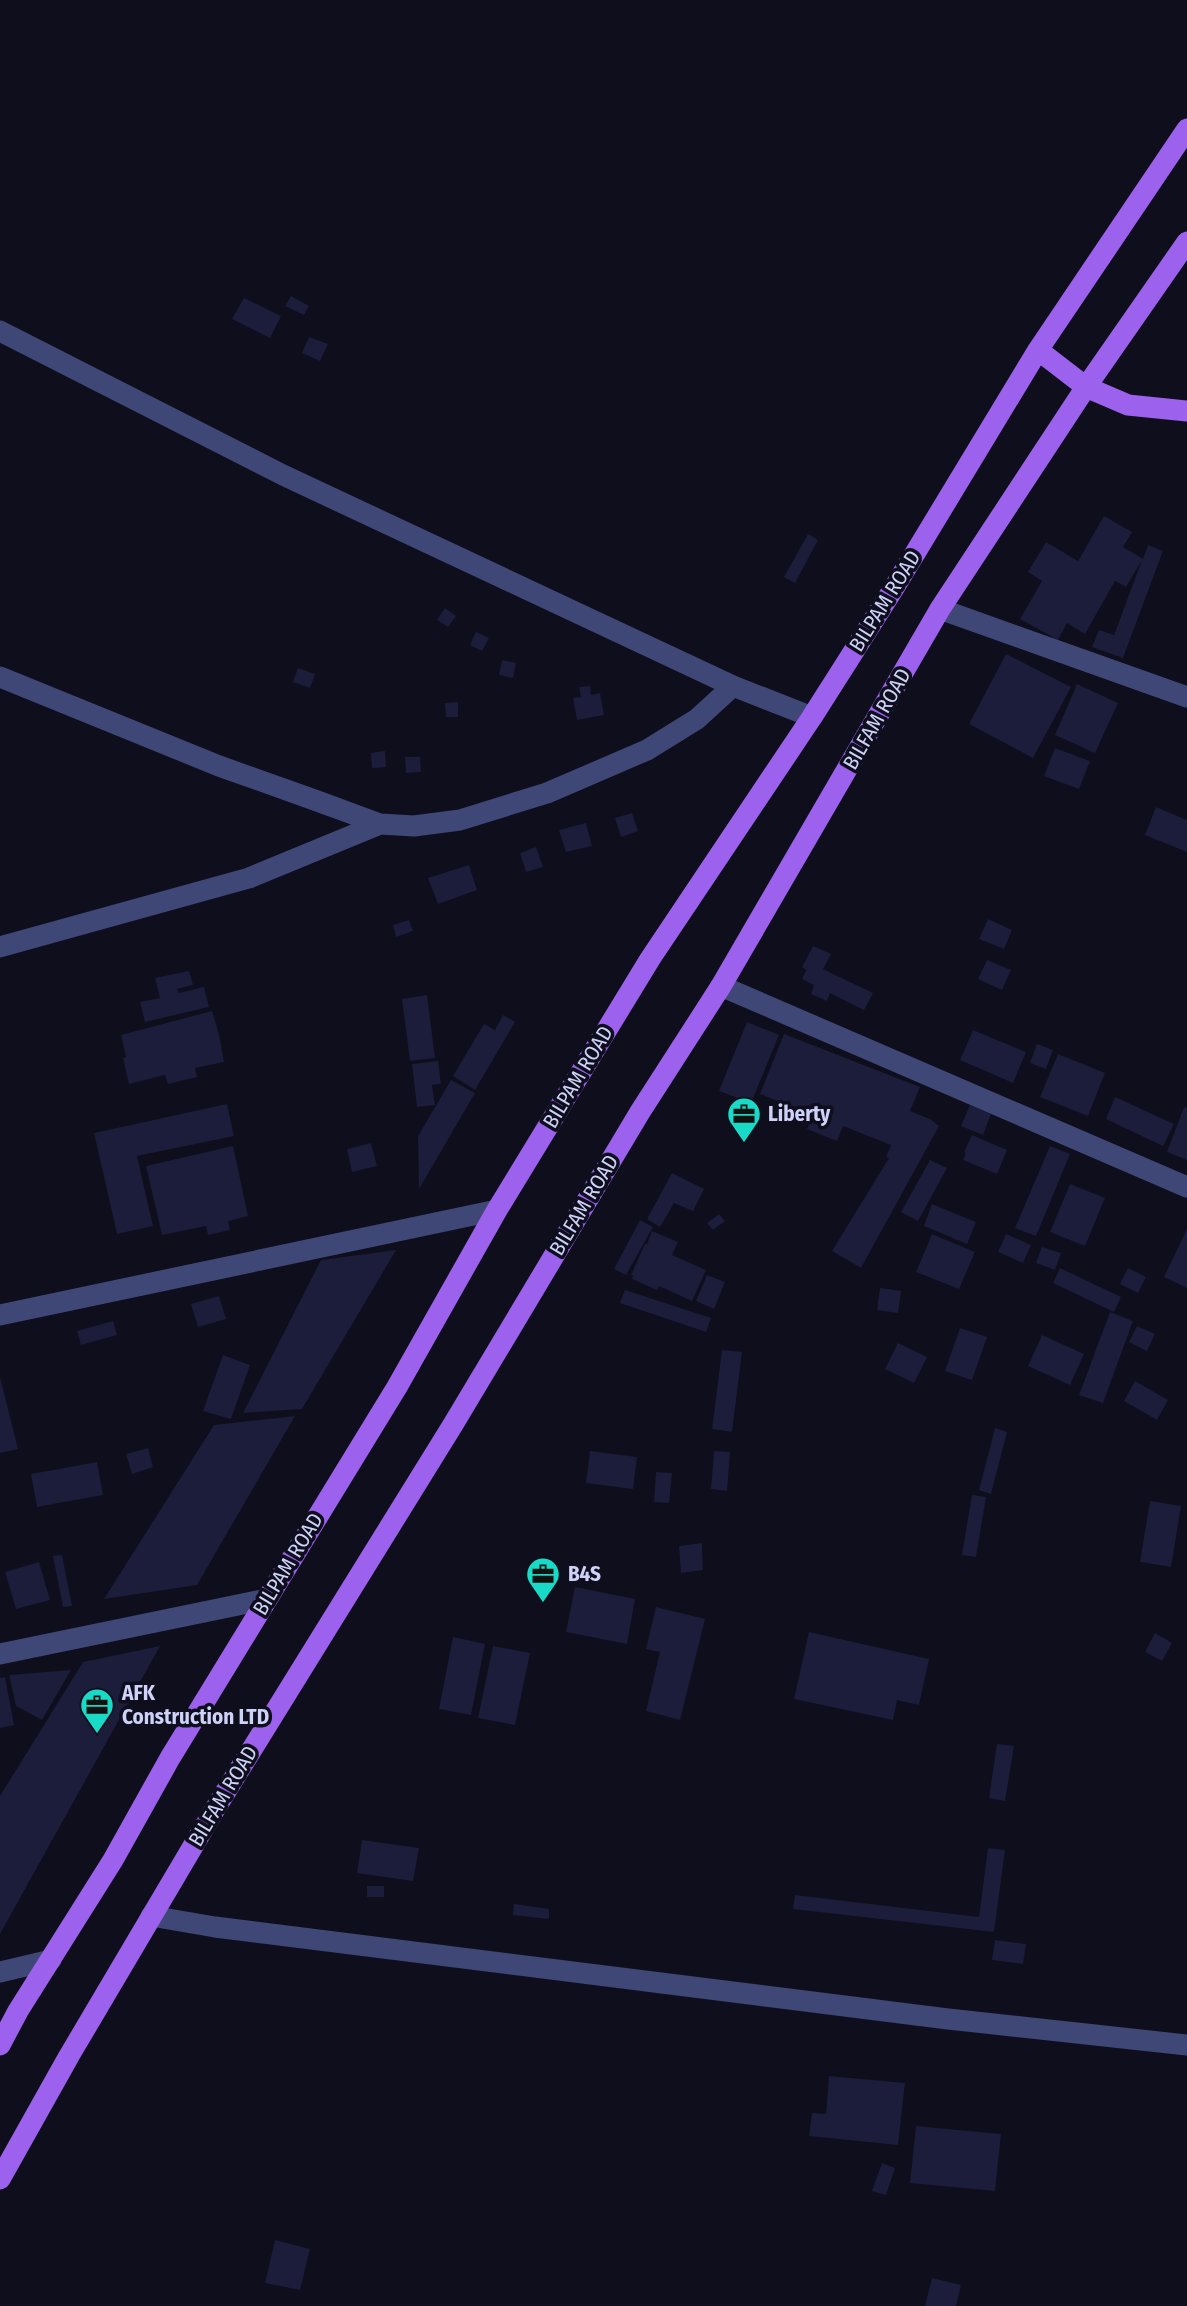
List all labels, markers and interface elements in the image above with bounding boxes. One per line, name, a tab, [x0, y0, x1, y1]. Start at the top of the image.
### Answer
street label: BILPAM ROAD	[844, 546, 926, 656]
street label: BILFAM ROAD	[838, 664, 916, 774]
street label: BILPAM ROAD	[537, 1021, 619, 1133]
office icon: Liberty	[725, 1095, 763, 1144]
place label: Liberty	[768, 1101, 831, 1127]
street label: BILFAM ROAD	[544, 1150, 624, 1260]
street label: BILPAM ROAD	[247, 1508, 329, 1620]
office icon: B4S	[524, 1555, 562, 1604]
place label: B4S	[568, 1561, 601, 1587]
place label: AFK Construction LTD	[121, 1680, 269, 1730]
office icon: AFK Construction LTD	[78, 1686, 116, 1735]
street label: BILFAM ROAD	[183, 1741, 263, 1851]

